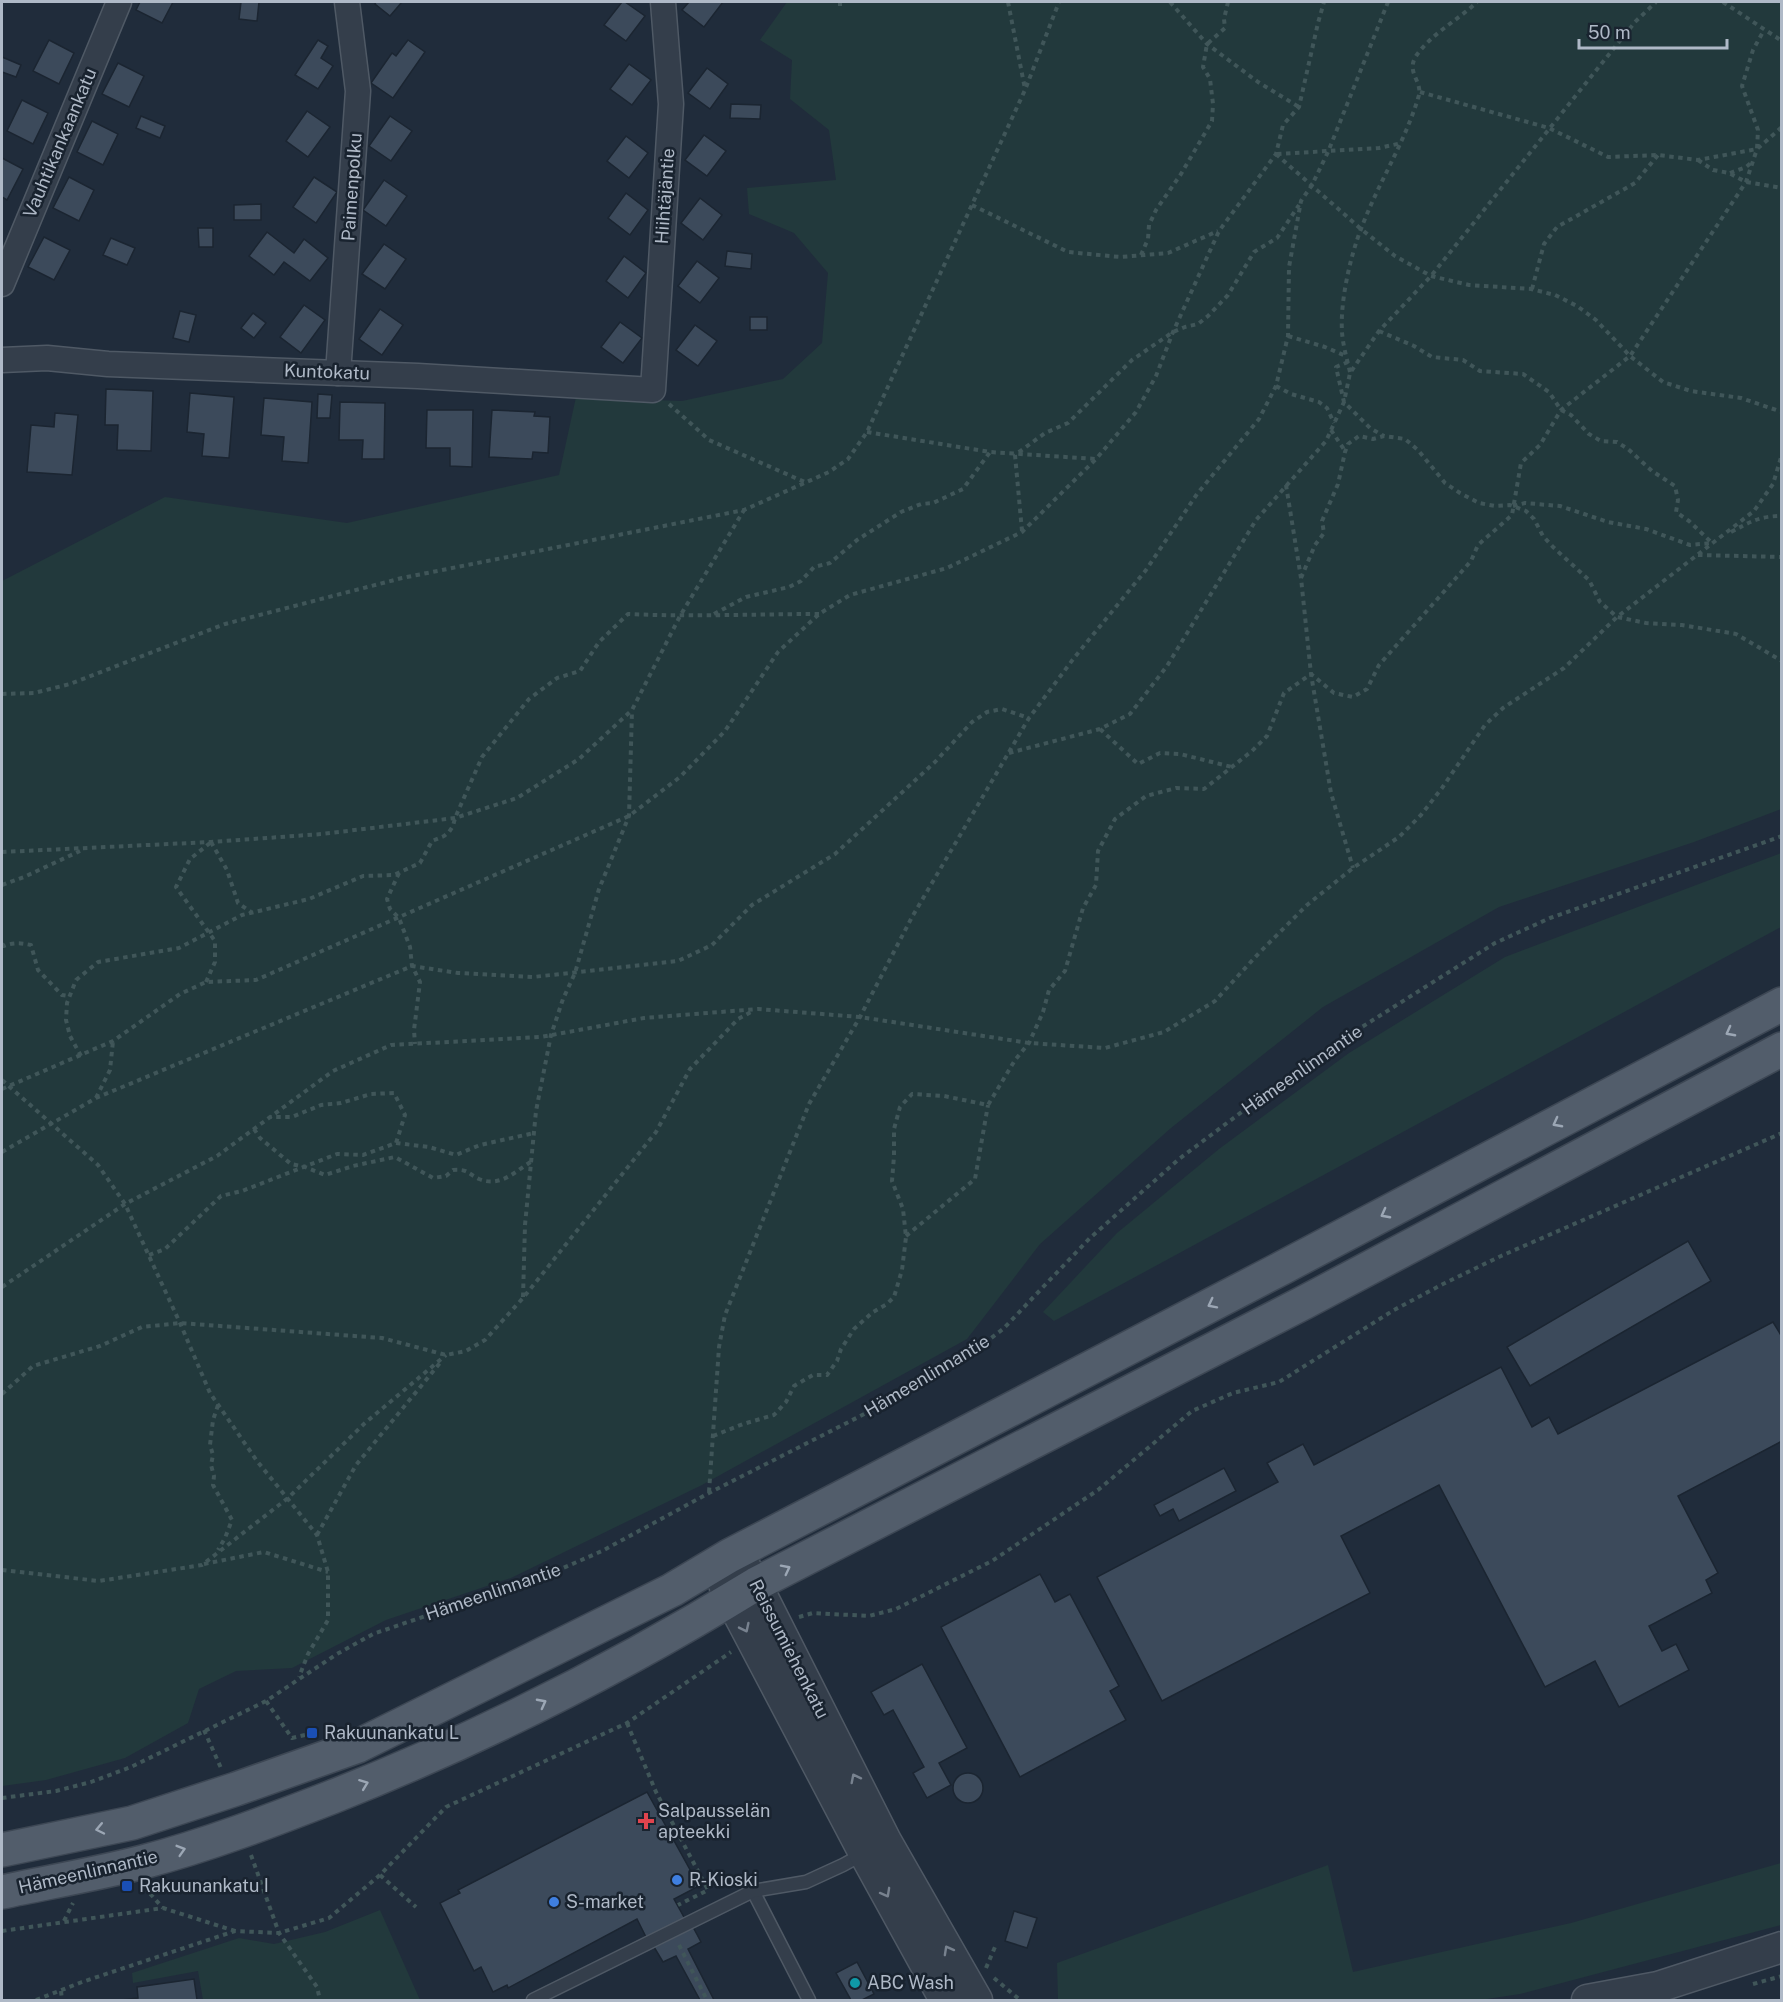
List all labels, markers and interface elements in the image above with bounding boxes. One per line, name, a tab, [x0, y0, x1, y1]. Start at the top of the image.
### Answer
scale bar	[1579, 12, 1728, 50]
text: 50 m	[1588, 22, 1631, 43]
street label: Vauhtikankaankatu	[19, 65, 101, 221]
street label: Paimenpolku	[337, 132, 366, 242]
street label: Hiihtäjäntie	[651, 147, 678, 245]
street label: Kuntokatu	[284, 360, 370, 383]
street label: Hämeenlinnantie	[1237, 1020, 1366, 1119]
one-way arrow	[1726, 1025, 1736, 1036]
one-way arrow	[1553, 1116, 1564, 1127]
one-way arrow	[1381, 1207, 1391, 1218]
one-way arrow	[1208, 1297, 1219, 1308]
street label: Hämeenlinnantie	[860, 1330, 993, 1421]
street label: Hämeenlinnantie	[422, 1558, 564, 1625]
one-way arrow	[780, 1564, 791, 1576]
street label: Reissumiehenkatu	[745, 1576, 834, 1722]
one-way arrow	[738, 1622, 749, 1633]
one-way arrow	[536, 1699, 546, 1710]
place label: Rakuunankatu L	[324, 1722, 459, 1743]
marker: Rakuunankatu L	[305, 1726, 319, 1740]
one-way arrow	[850, 1774, 862, 1785]
one-way arrow	[358, 1779, 369, 1791]
place label: Salpausselän apteekki	[658, 1800, 770, 1842]
marker: Salpausselän apteekki	[639, 1814, 653, 1828]
one-way arrow	[95, 1822, 105, 1835]
street label: Hämeenlinnantie	[16, 1845, 160, 1898]
one-way arrow	[175, 1845, 186, 1857]
place label: R-Kioski	[689, 1869, 758, 1890]
marker: R-Kioski	[670, 1873, 684, 1887]
place label: Rakuunankatu I	[139, 1875, 269, 1896]
marker: Rakuunankatu I	[120, 1879, 134, 1893]
one-way arrow	[879, 1887, 890, 1897]
place label: S-market	[566, 1891, 644, 1912]
marker: S-market	[547, 1895, 561, 1909]
one-way arrow	[943, 1946, 955, 1956]
place label: ABC Wash	[867, 1972, 954, 1993]
marker: ABC Wash	[848, 1976, 862, 1990]

